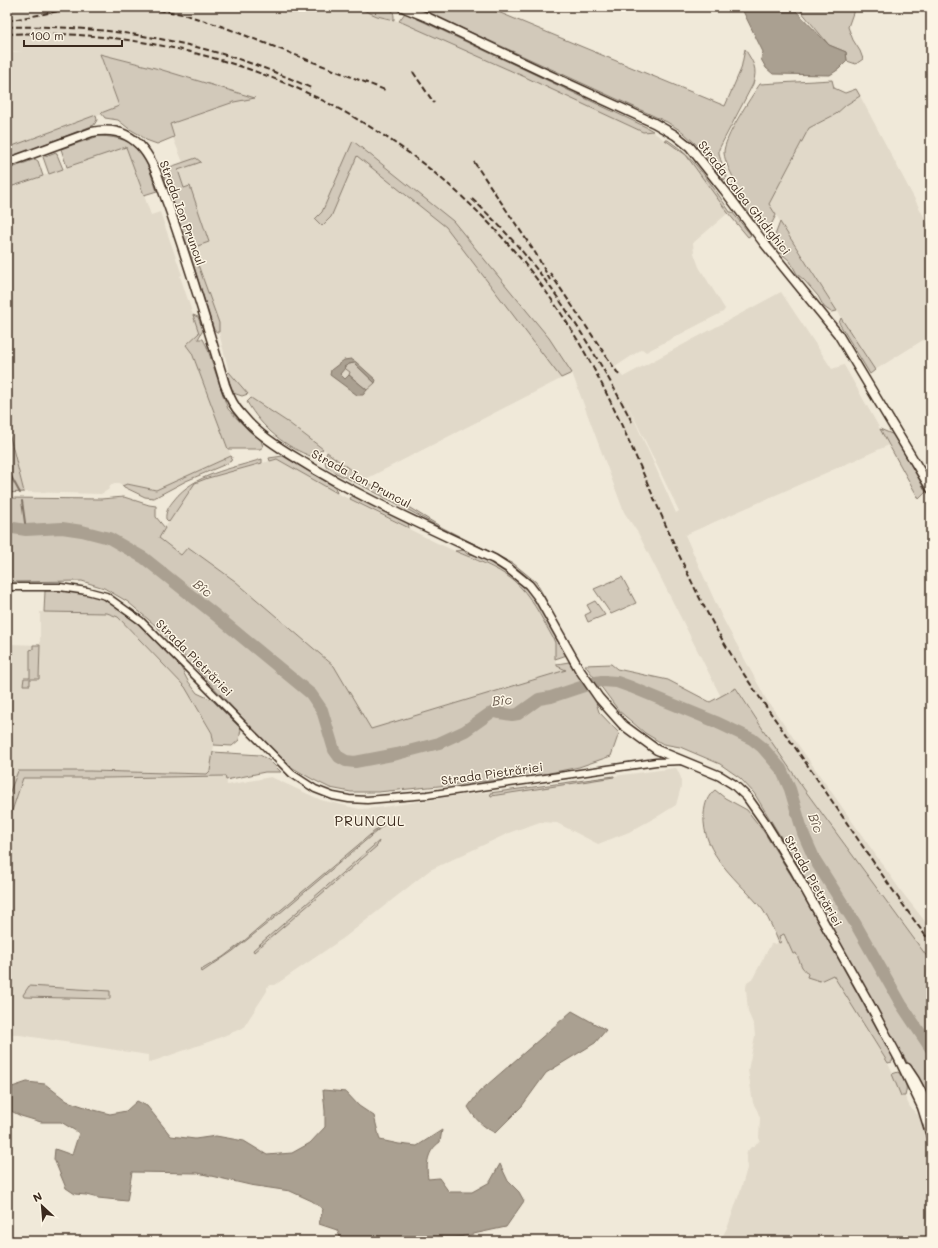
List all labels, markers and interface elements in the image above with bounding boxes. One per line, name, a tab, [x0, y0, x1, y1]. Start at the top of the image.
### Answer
scale bar	[24, 22, 122, 48]
text: 100 m	[30, 27, 64, 43]
street label: Strada Calea Ghidighici	[695, 137, 795, 258]
street label: Strada Ion Pruncul	[157, 158, 209, 267]
street label: Strada Ion Pruncul	[309, 445, 414, 511]
water label: Bîc	[190, 575, 217, 601]
street label: Strada Pietrăriei	[153, 615, 237, 699]
water label: Bîc	[491, 690, 513, 709]
street label: Strada Pietrăriei	[440, 758, 544, 788]
district label: PRUNCUL	[335, 811, 405, 830]
water label: Bîc	[805, 811, 828, 835]
street label: Strada Pietrăriei	[781, 832, 846, 929]
north arrow	[22, 1186, 62, 1226]
text: N	[30, 1188, 44, 1205]

